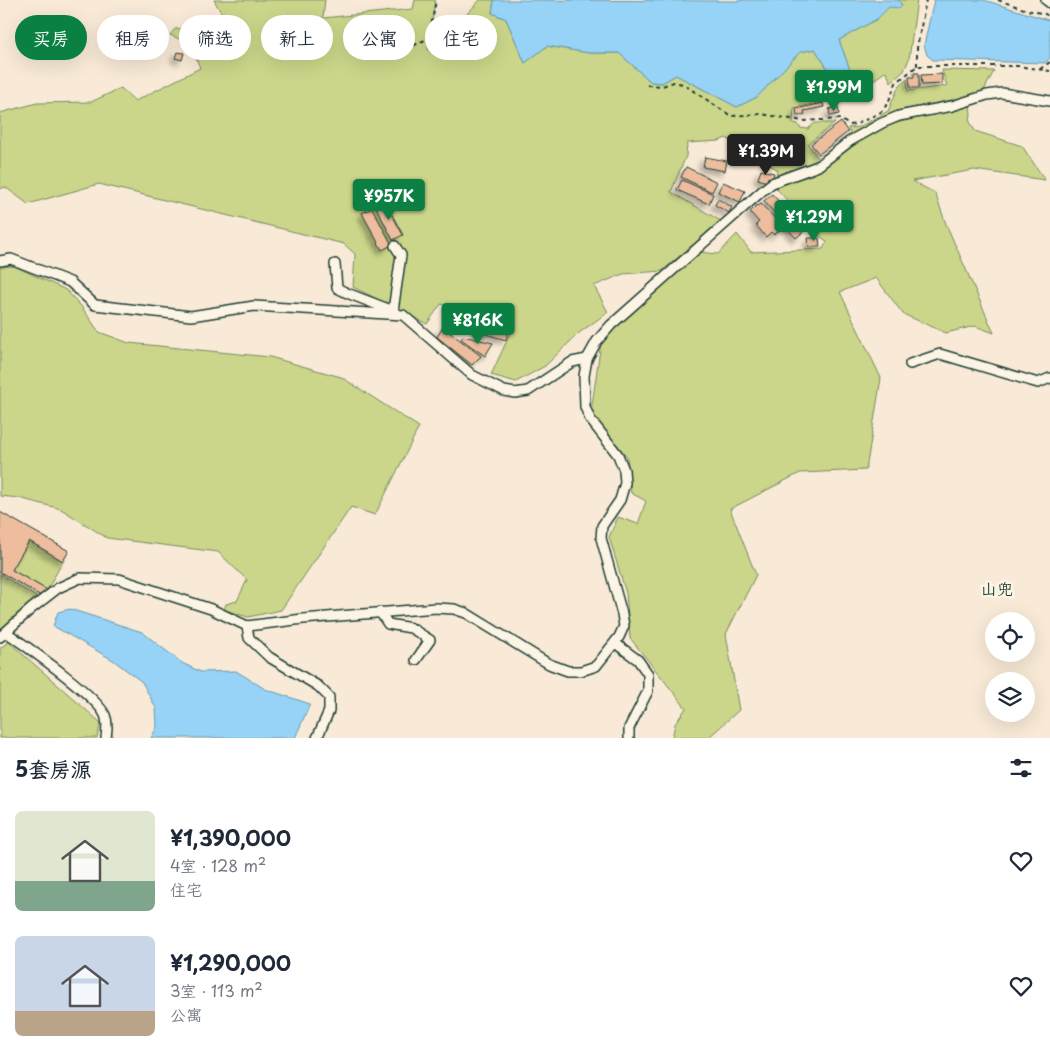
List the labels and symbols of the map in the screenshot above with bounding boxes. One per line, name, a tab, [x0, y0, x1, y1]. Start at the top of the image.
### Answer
pin: ¥1.99M	[793, 70, 875, 112]
pin: ¥1.39M	[725, 134, 807, 176]
pin: ¥957K	[354, 178, 424, 221]
pin: ¥1.29M	[773, 200, 855, 242]
pin: ¥816K	[443, 302, 513, 345]
district label: 山兜	[981, 576, 1013, 600]

